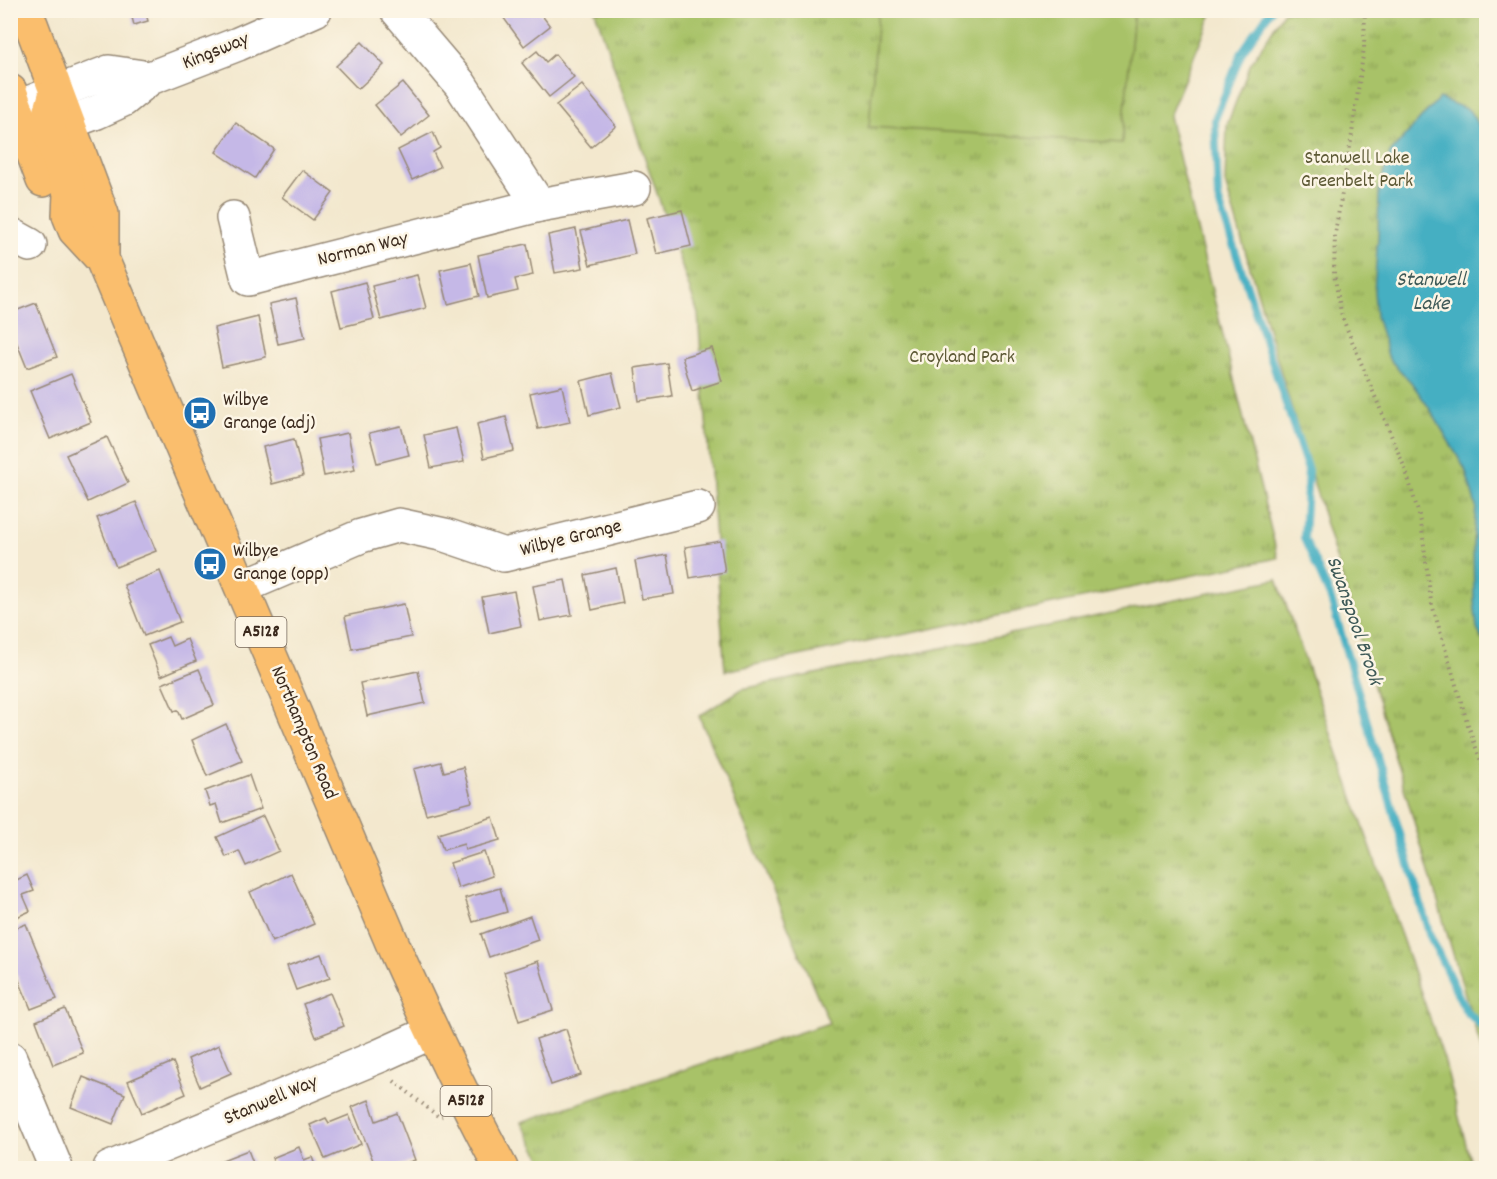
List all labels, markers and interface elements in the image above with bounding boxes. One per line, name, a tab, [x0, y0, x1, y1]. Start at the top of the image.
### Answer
street label: Kingsway	[178, 26, 254, 78]
park label: Stanwell Lake Greenbelt Park	[1301, 145, 1413, 196]
street label: Norman Way	[315, 225, 412, 275]
water label: Stanwell Lake	[1396, 266, 1468, 320]
park label: Croyland Park	[909, 344, 1015, 372]
place label: Wilbye Grange (adj)	[223, 387, 315, 438]
bus stop icon: Wilbye Grange (adj)	[182, 395, 218, 431]
street label: Wilbye Grange	[517, 513, 625, 565]
place label: Wilbye Grange (opp)	[233, 538, 329, 589]
bus stop icon: Wilbye Grange (opp)	[192, 546, 228, 582]
water label: Swanspool Brook	[1317, 553, 1390, 692]
road number: A5128	[236, 617, 286, 647]
street label: Northampton Road	[262, 662, 344, 804]
street label: Stanwell Way	[220, 1068, 323, 1133]
road number: A5128	[440, 1086, 492, 1116]

